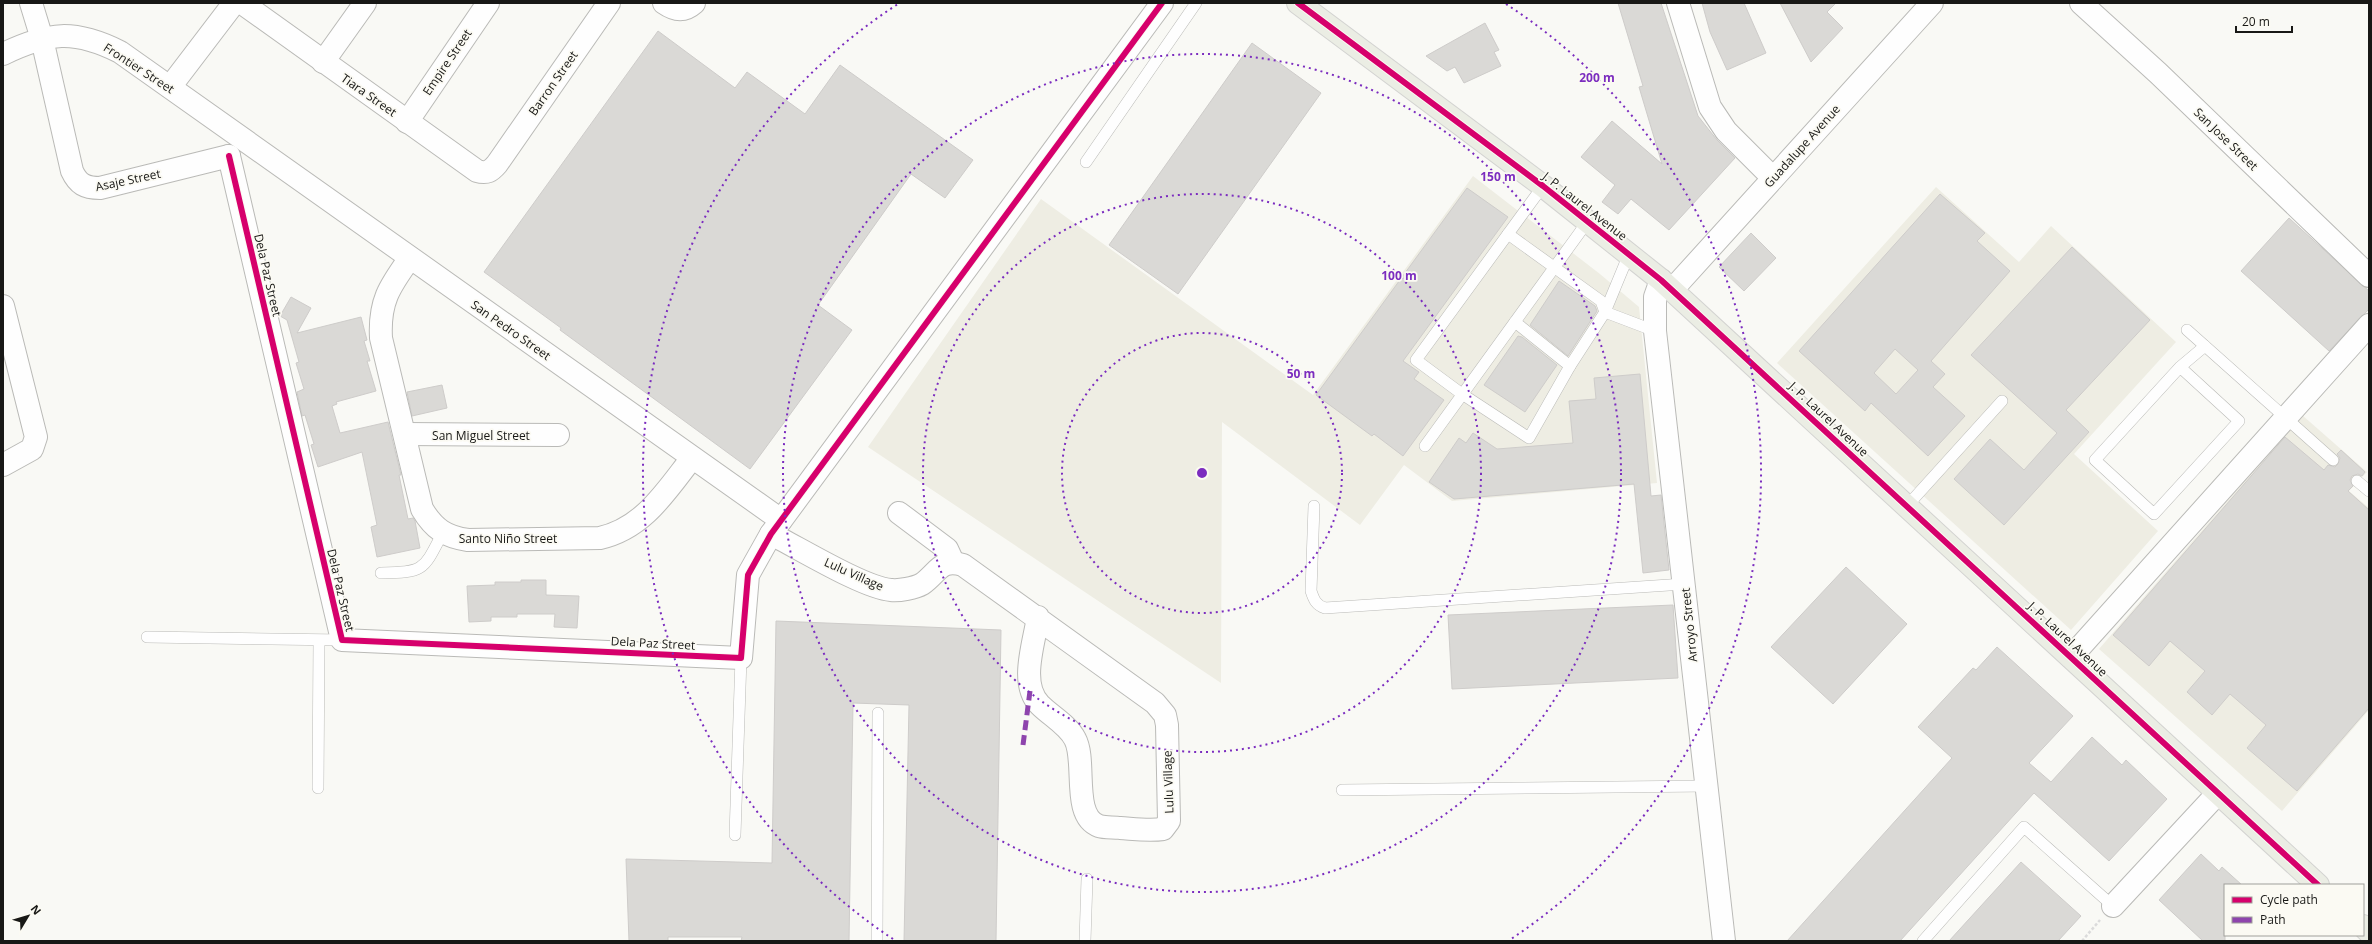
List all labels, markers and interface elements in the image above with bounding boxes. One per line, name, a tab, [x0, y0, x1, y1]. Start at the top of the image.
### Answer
scale bar	[2236, 8, 2292, 34]
text: 20 m	[2242, 13, 2270, 30]
street label: Empire Street	[419, 26, 475, 98]
street label: Frontier Street	[100, 39, 178, 97]
street label: Barron Street	[524, 47, 582, 119]
text: 200 m	[1579, 69, 1615, 86]
street label: Tiara Street	[338, 70, 400, 120]
street label: Guadalupe Avenue	[1760, 101, 1844, 191]
street label: San Jose Street	[2190, 104, 2262, 174]
street label: Asaje Street	[94, 165, 162, 195]
street label: J. P. Laurel Avenue	[1538, 167, 1631, 245]
text: 150 m	[1480, 168, 1516, 185]
street label: Dela Paz Street	[250, 232, 286, 318]
text: 100 m	[1381, 267, 1417, 284]
street label: San Pedro Street	[468, 296, 554, 364]
text: 50 m	[1287, 365, 1315, 382]
street label: J. P. Laurel Avenue	[1785, 377, 1873, 460]
street label: San Miguel Street	[432, 427, 530, 444]
centre of rings	[1195, 466, 1209, 480]
street label: Santo Niño Street	[459, 530, 557, 547]
street label: Dela Paz Street	[323, 547, 359, 633]
street label: Lulu Village	[822, 553, 887, 595]
street label: Arroyo Street	[1677, 587, 1701, 663]
street label: J. P. Laurel Avenue	[2024, 597, 2112, 680]
street label: Dela Paz Street	[610, 632, 696, 654]
street label: Lulu Village	[1158, 750, 1178, 814]
legend	[2224, 884, 2364, 936]
text: Cycle path	[2260, 891, 2318, 908]
north arrow	[8, 896, 48, 936]
text: N	[28, 901, 45, 918]
text: Path	[2260, 911, 2286, 928]

